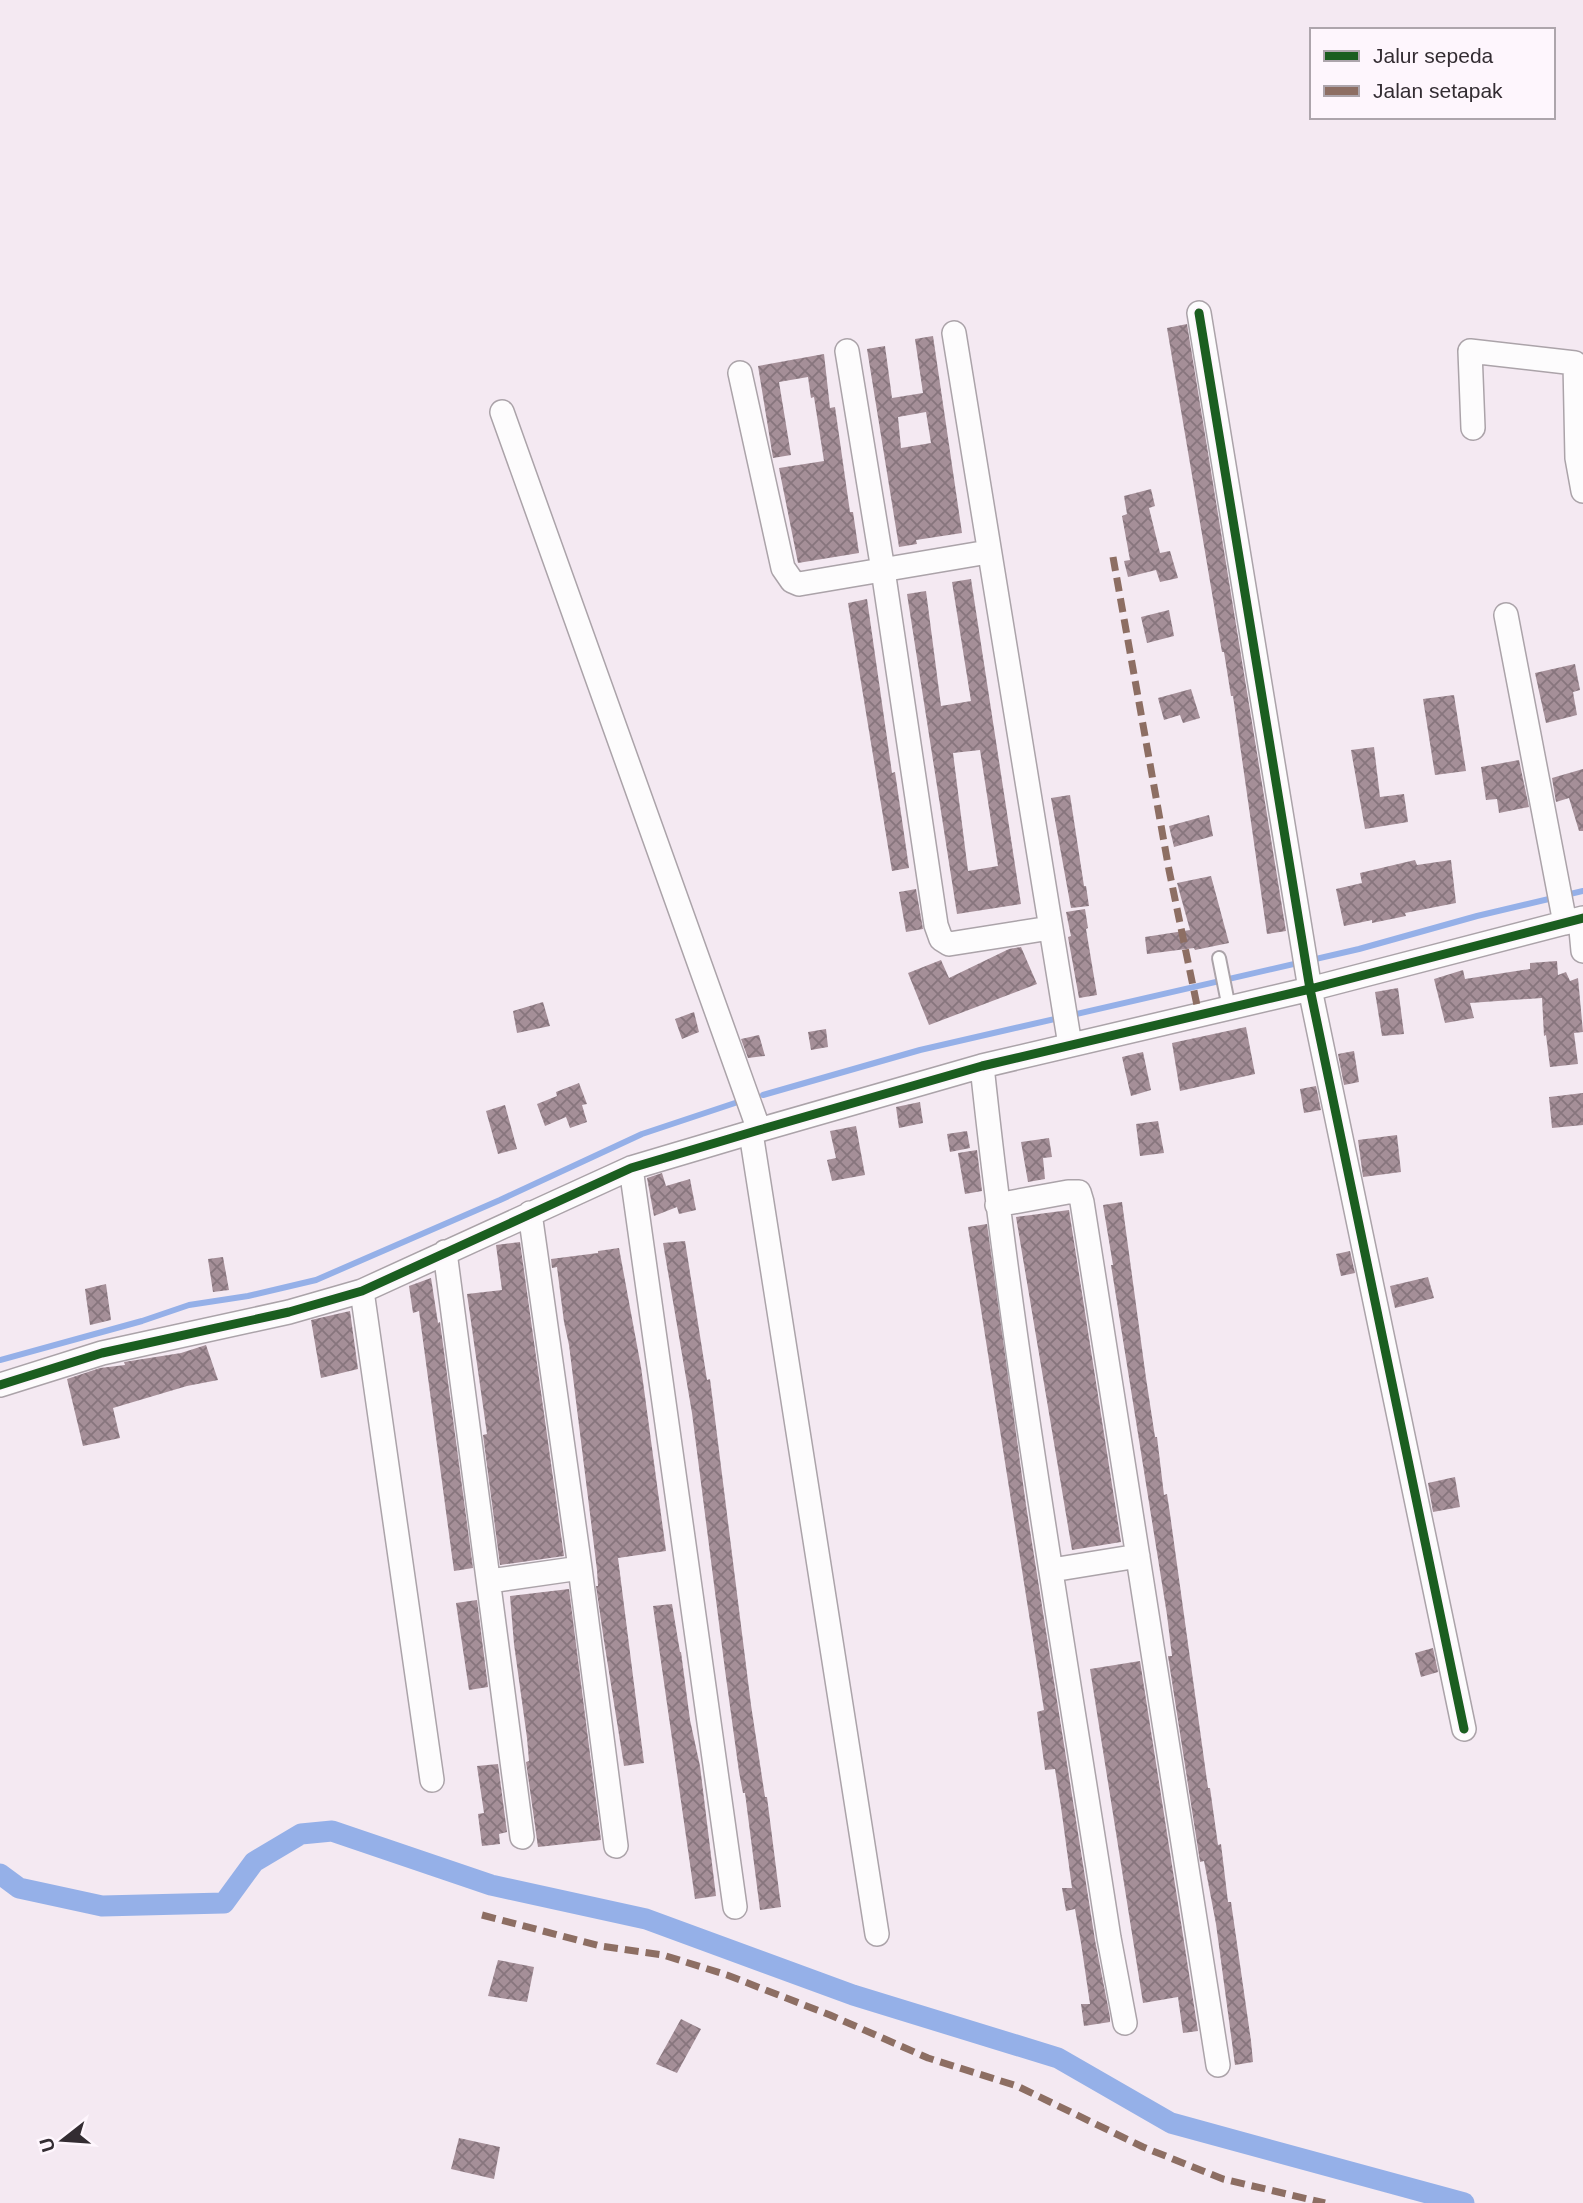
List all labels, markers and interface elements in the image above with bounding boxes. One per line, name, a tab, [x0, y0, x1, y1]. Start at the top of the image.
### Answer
legend	[1310, 28, 1555, 119]
text: Jalur sepeda	[1373, 44, 1494, 67]
text: Jalan setapak	[1373, 79, 1503, 102]
north arrow	[28, 2105, 98, 2175]
text: U	[35, 2135, 59, 2154]

